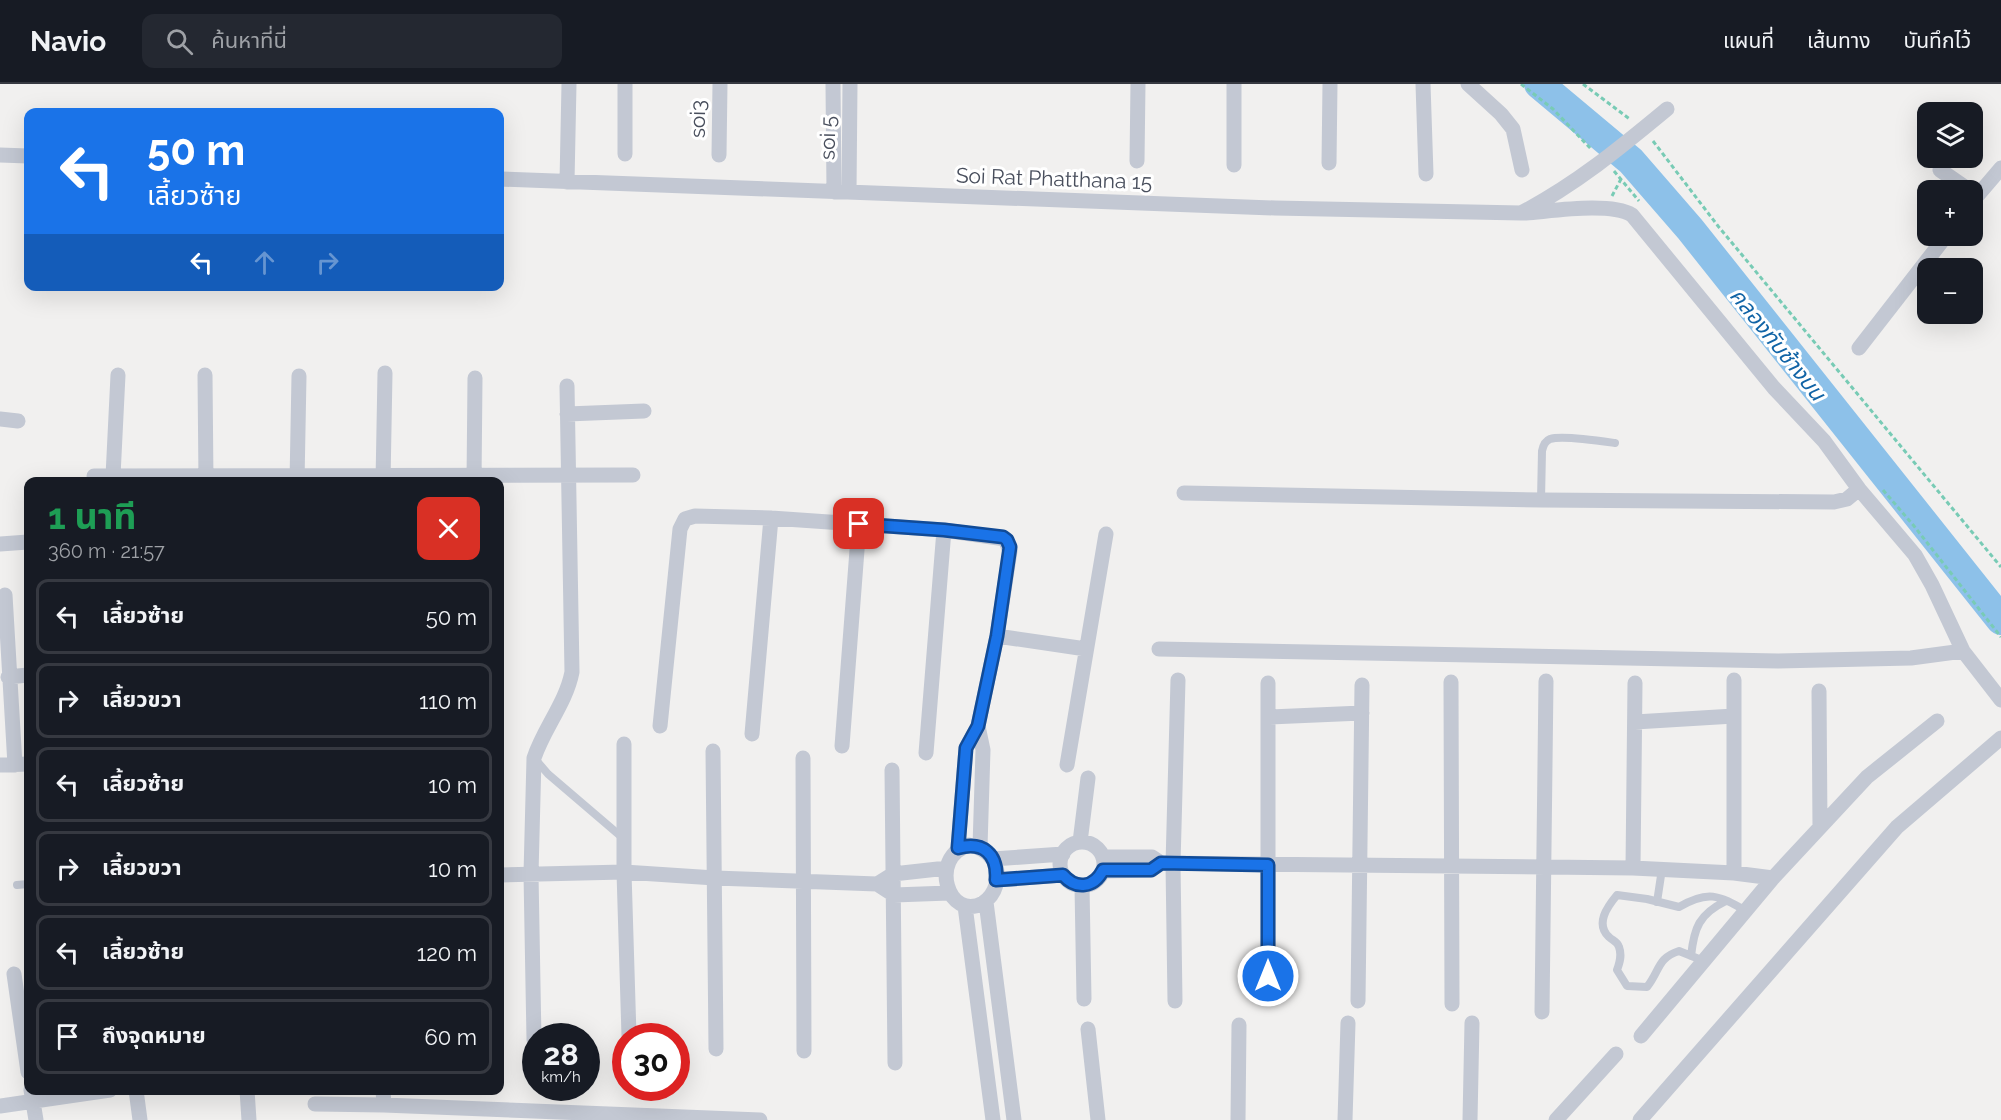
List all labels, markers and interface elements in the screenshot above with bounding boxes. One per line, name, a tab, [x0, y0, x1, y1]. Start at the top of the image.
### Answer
search box	[142, 14, 562, 68]
text: Navio	[30, 25, 106, 58]
icon: search	[163, 25, 196, 58]
text: ค้นหาที่นี่	[211, 27, 287, 53]
text: แผนที่	[1723, 28, 1774, 53]
text: เส้นทาง	[1807, 28, 1871, 53]
text: บันทึกไว้	[1904, 28, 1971, 53]
street label: soi3	[685, 100, 710, 138]
map controls	[1917, 102, 1983, 324]
button: layers	[1917, 102, 1983, 168]
street label: soi 5	[815, 116, 840, 160]
text: 50 m	[147, 126, 245, 175]
icon: left	[48, 132, 126, 210]
street label: Soi Rat Phatthana 15	[955, 163, 1153, 194]
text: เลี้ยวซ้าย	[147, 180, 241, 211]
button: +	[1917, 180, 1983, 246]
icon: left	[185, 246, 218, 279]
icon: ahead	[248, 246, 281, 279]
icon: right	[311, 246, 344, 279]
button: −	[1917, 258, 1983, 324]
water label: คลองทับช้างบน	[1725, 283, 1832, 407]
text: 1 นาที	[48, 495, 137, 537]
button: close	[417, 497, 480, 560]
pin	[833, 498, 884, 549]
icon: arrive	[842, 507, 875, 540]
text: 360 m · 21:57	[48, 539, 165, 563]
icon: left	[51, 600, 84, 633]
text: เลี้ยวซ้าย	[102, 602, 184, 628]
text: 50 m	[426, 604, 477, 630]
icon: right	[51, 684, 84, 717]
text: เลี้ยวขวา	[102, 686, 182, 712]
text: 110 m	[419, 688, 477, 714]
icon: left	[51, 768, 84, 801]
text: เลี้ยวซ้าย	[102, 770, 184, 796]
text: 10 m	[428, 772, 477, 798]
icon: right	[51, 852, 84, 885]
text: เลี้ยวขวา	[102, 854, 182, 880]
text: 10 m	[428, 856, 477, 882]
icon: left	[51, 936, 84, 969]
text: เลี้ยวซ้าย	[102, 938, 184, 964]
text: 120 m	[417, 940, 477, 966]
position arrow	[1236, 944, 1300, 1008]
icon: arrive	[51, 1020, 84, 1053]
text: ถึงจุดหมาย	[102, 1022, 206, 1048]
speed limit sign: 30	[612, 1023, 690, 1101]
text: 60 m	[424, 1024, 477, 1050]
text: 28	[543, 1037, 579, 1072]
text: km/h	[541, 1068, 581, 1086]

